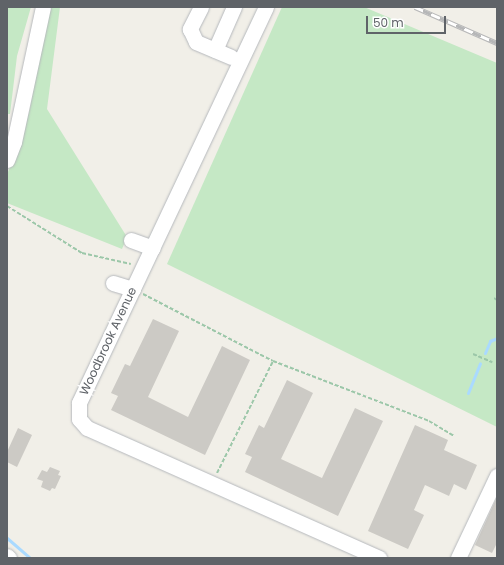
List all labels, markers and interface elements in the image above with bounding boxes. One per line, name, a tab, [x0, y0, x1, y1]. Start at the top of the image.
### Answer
scale bar	[368, 8, 448, 34]
text: 50 m	[373, 14, 404, 31]
street label: Woodbrook Avenue	[77, 285, 139, 397]

